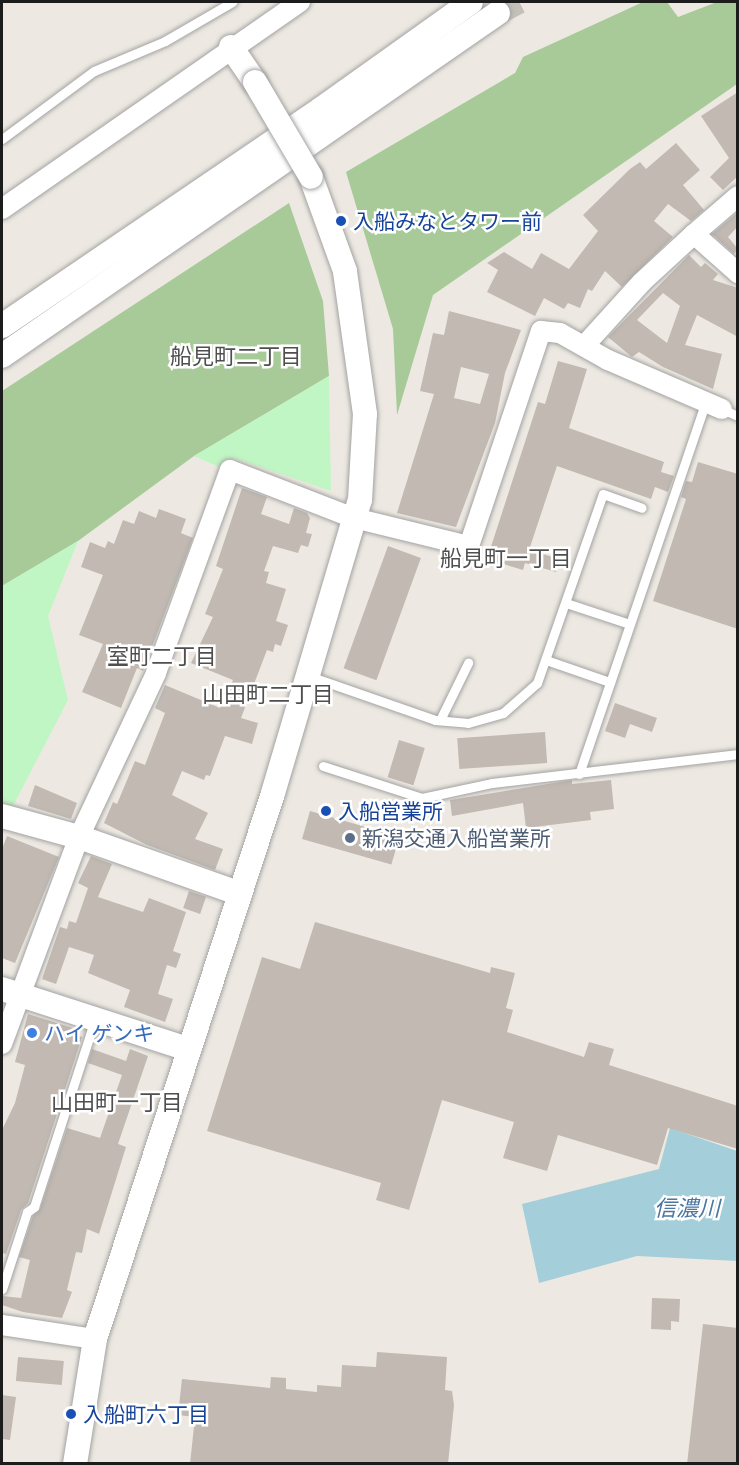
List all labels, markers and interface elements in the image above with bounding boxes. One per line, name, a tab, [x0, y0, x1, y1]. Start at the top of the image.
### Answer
place label: 入船みなとタワー前	[353, 208, 542, 234]
marker: 入船みなとタワー前	[334, 214, 348, 228]
district label: 船見町二丁目	[170, 344, 302, 370]
district label: 船見町一丁目	[440, 546, 572, 572]
district label: 室町二丁目	[107, 644, 217, 670]
district label: 山田町二丁目	[202, 682, 334, 708]
place label: 入船営業所	[338, 798, 443, 824]
marker: 入船営業所	[319, 804, 333, 818]
place label: 新潟交通入船営業所	[362, 825, 551, 851]
marker: 新潟交通入船営業所	[343, 831, 357, 845]
place label: ハイ ゲンキ	[44, 1020, 155, 1046]
marker: ハイ ゲンキ	[25, 1026, 39, 1040]
district label: 山田町一丁目	[51, 1090, 183, 1116]
water label: 信濃川	[654, 1196, 720, 1222]
place label: 入船町六丁目	[83, 1401, 209, 1427]
marker: 入船町六丁目	[64, 1407, 78, 1421]

